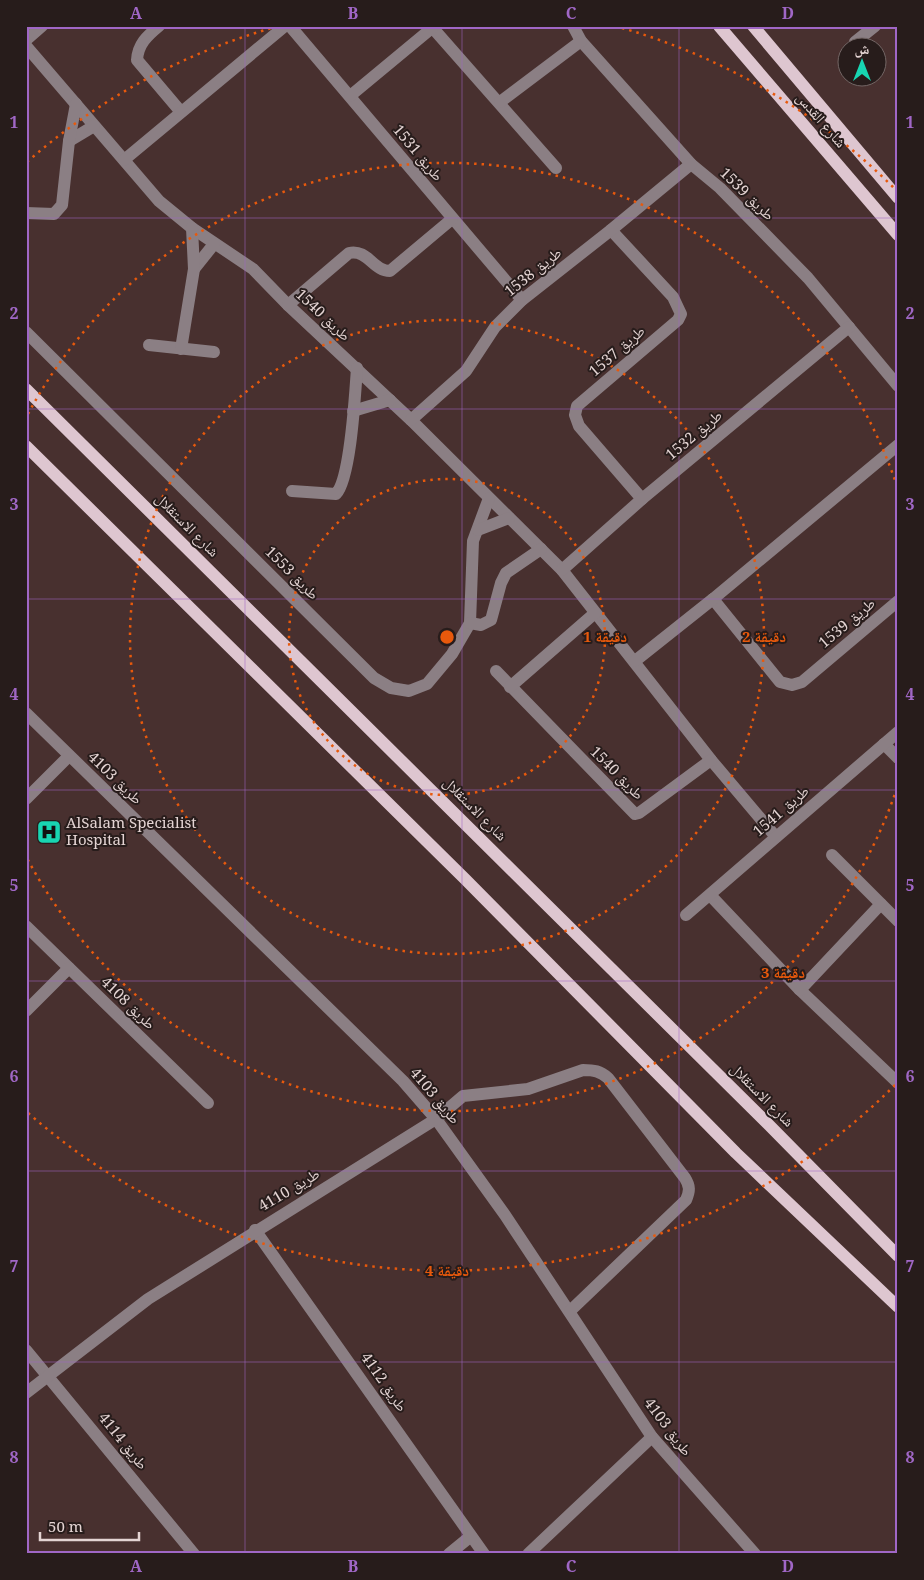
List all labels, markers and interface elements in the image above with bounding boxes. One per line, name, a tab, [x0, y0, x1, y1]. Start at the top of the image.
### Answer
text: A	[130, 2, 143, 24]
text: B	[348, 2, 359, 24]
text: C	[566, 2, 577, 24]
text: D	[782, 2, 794, 24]
north arrow	[836, 38, 886, 88]
text: ش	[855, 39, 870, 58]
street label: شارع القدس	[791, 87, 851, 152]
text: 1	[9, 111, 19, 133]
text: 1	[905, 111, 915, 133]
street label: طريق 1531	[388, 120, 448, 186]
street label: طريق 1539	[716, 162, 779, 225]
street label: طريق 1538	[500, 242, 566, 301]
street label: طريق 1540	[291, 284, 356, 346]
text: 2	[9, 302, 19, 324]
text: 2	[905, 302, 915, 324]
street label: طريق 1537	[584, 320, 649, 381]
street label: طريق 1532	[661, 405, 727, 465]
street label: شارع الاستقلال	[151, 488, 224, 561]
text: 3	[9, 493, 19, 515]
text: 3	[905, 493, 915, 515]
street label: طريق 1553	[261, 541, 324, 604]
street label: طريق 1539	[814, 593, 880, 653]
text: 1 دقيقة	[583, 626, 627, 646]
text: 2 دقيقة	[742, 626, 786, 646]
centre of rings	[438, 628, 456, 646]
text: 4	[9, 683, 19, 705]
text: 4	[905, 683, 915, 705]
street label: طريق 1540	[586, 741, 649, 804]
street label: طريق 4103	[84, 746, 147, 809]
street label: شارع الاستقلال	[439, 772, 512, 845]
street label: طريق 1541	[748, 780, 813, 841]
place label: AlSalam Specialist Hospital	[66, 812, 197, 849]
hospital icon: AlSalam Specialist Hospital	[36, 819, 62, 845]
text: 5	[9, 874, 19, 896]
text: 5	[905, 874, 915, 896]
text: 3 دقيقة	[761, 962, 805, 982]
street label: طريق 4108	[97, 971, 160, 1034]
street label: شارع الاستقلال	[726, 1058, 799, 1131]
street label: طريق 4103	[405, 1063, 465, 1129]
text: 6	[9, 1065, 19, 1087]
text: 6	[905, 1065, 915, 1087]
street label: طريق 4110	[254, 1163, 323, 1216]
text: 7	[9, 1255, 19, 1277]
text: 7	[905, 1255, 915, 1277]
text: 4 دقيقة	[425, 1260, 469, 1280]
street label: طريق 4112	[356, 1348, 413, 1416]
street label: طريق 4103	[639, 1393, 697, 1460]
street label: طريق 4114	[94, 1408, 153, 1474]
text: 8	[9, 1446, 19, 1468]
text: 8	[905, 1446, 915, 1468]
scale bar	[40, 1510, 139, 1542]
text: 50 m	[48, 1516, 83, 1536]
text: A	[130, 1555, 143, 1577]
text: B	[348, 1555, 359, 1577]
text: C	[566, 1555, 577, 1577]
text: D	[782, 1555, 794, 1577]

